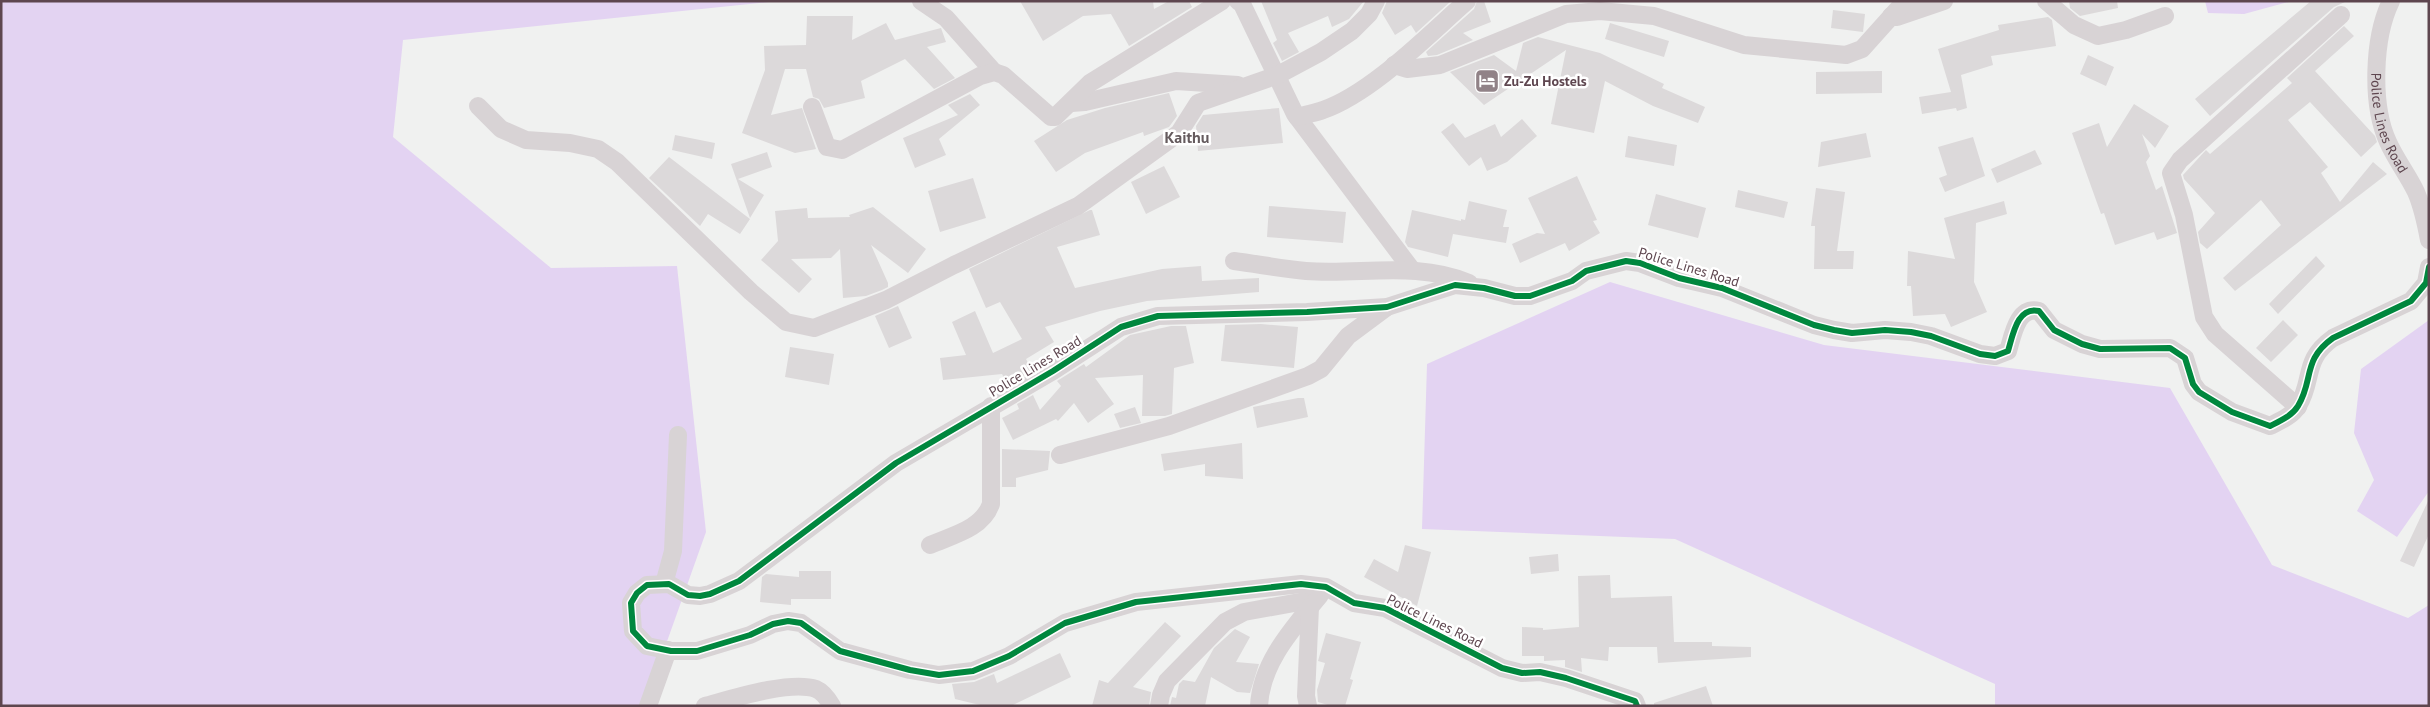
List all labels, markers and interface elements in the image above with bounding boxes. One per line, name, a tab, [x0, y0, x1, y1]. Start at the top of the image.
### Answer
hotel icon: Zu-Zu Hostels	[1474, 68, 1500, 94]
place label: Zu-Zu Hostels	[1504, 72, 1587, 90]
street label: Police Lines Road	[2367, 73, 2412, 176]
district label: Kaithu	[1165, 127, 1209, 147]
street label: Police Lines Road	[1636, 243, 1742, 291]
street label: Police Lines Road	[986, 331, 1084, 401]
street label: Police Lines Road	[1384, 590, 1486, 652]

